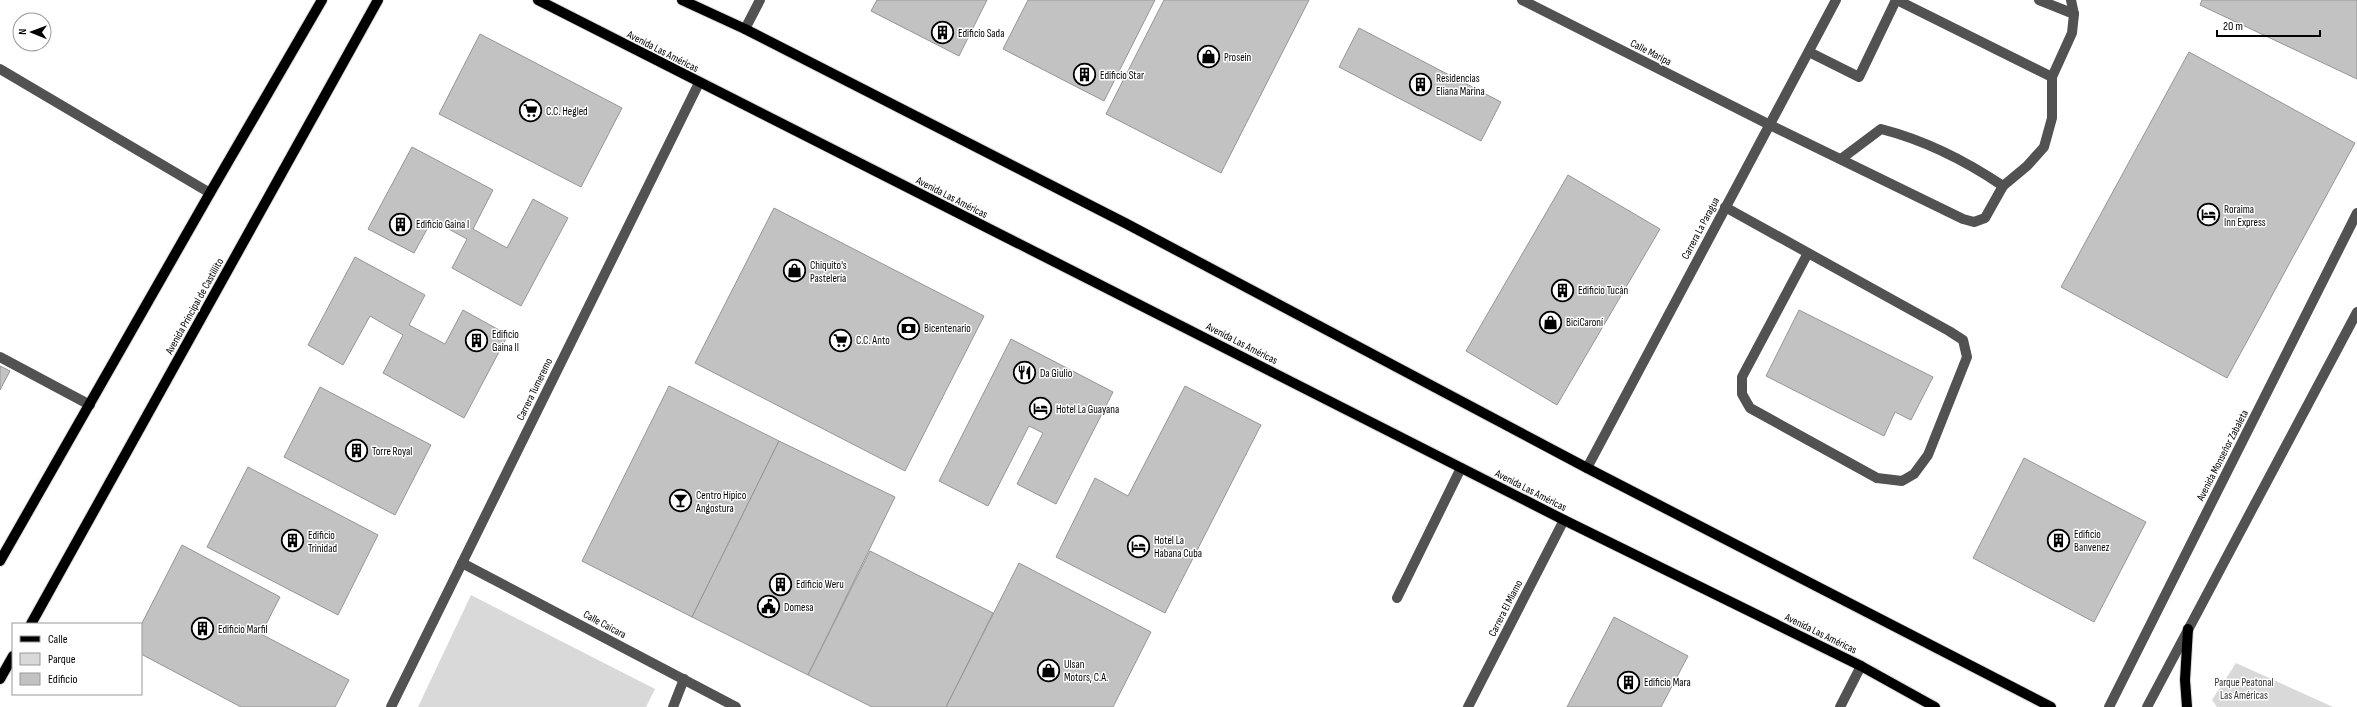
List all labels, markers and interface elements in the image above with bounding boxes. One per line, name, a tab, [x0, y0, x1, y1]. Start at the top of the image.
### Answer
north arrow	[12, 12, 52, 52]
scale bar	[2217, 12, 2320, 38]
text: 20 m	[2223, 19, 2243, 34]
building icon: Edificio Sada	[929, 20, 955, 46]
street label: Avenida Las Américas	[624, 27, 701, 75]
place label: Edificio Sada	[958, 27, 1004, 40]
text: N	[16, 29, 29, 35]
street label: Calle Maripa	[1628, 37, 1674, 68]
shop icon: Prosein	[1195, 44, 1221, 70]
place label: Prosein	[1224, 51, 1252, 64]
building icon: Edificio Star	[1072, 62, 1098, 88]
place label: Edificio Star	[1100, 69, 1144, 82]
building icon: Residencias Eliana Marina	[1407, 71, 1433, 97]
place label: Residencias Eliana Marina	[1436, 72, 1485, 98]
supermarket icon: C.C. Hegled	[517, 98, 543, 124]
place label: C.C. Hegled	[546, 105, 588, 118]
street label: Avenida Las Américas	[913, 173, 990, 221]
street label: Carrera La Paragua	[1679, 195, 1722, 261]
hotel icon: Roraima Inn Express	[2195, 202, 2221, 228]
place label: Roraima Inn Express	[2224, 203, 2266, 229]
building icon: Edificio Gaina I	[387, 211, 413, 237]
place label: Edificio Gaina I	[416, 218, 469, 231]
street label: Avenida Principal de Castillito	[162, 256, 226, 357]
shop icon: Chiquito's Pastelería	[782, 258, 808, 284]
place label: Chiquito's Pastelería	[810, 259, 847, 285]
building icon: Edificio Tucán	[1550, 277, 1576, 303]
place label: Edificio Tucán	[1578, 284, 1628, 297]
shop icon: BiciCaroní	[1538, 309, 1564, 335]
bank icon: Bicentenario	[895, 315, 921, 341]
place label: BiciCaroní	[1566, 316, 1604, 329]
street label: Avenida Las Américas	[1203, 319, 1280, 367]
place label: Bicentenario	[924, 322, 971, 335]
building icon: Edificio Gaina II	[463, 327, 489, 353]
supermarket icon: C.C. Anto	[827, 327, 853, 353]
place label: Edificio Gaina II	[492, 328, 519, 354]
place label: C.C. Anto	[856, 334, 890, 347]
street label: Carrera Tumeremo	[514, 356, 555, 422]
restaurant icon: Da Giulio	[1011, 360, 1037, 386]
place label: Da Giulio	[1040, 367, 1073, 380]
hotel icon: Hotel La Guayana	[1027, 396, 1053, 422]
place label: Hotel La Guayana	[1056, 403, 1119, 416]
street label: Avenida Monseñor Zabaleta	[2193, 408, 2251, 504]
building icon: Torre Royal	[344, 438, 370, 464]
place label: Torre Royal	[372, 445, 412, 458]
street label: Avenida Las Américas	[1492, 466, 1569, 514]
bar icon: Centro Hípico Angostura	[668, 488, 694, 514]
place label: Centro Hípico Angostura	[695, 489, 747, 515]
building icon: Edificio Banvenez	[2046, 527, 2072, 553]
building icon: Edificio Trinidad	[280, 528, 306, 554]
place label: Edificio Banvenez	[2074, 528, 2110, 554]
place label: Edificio Trinidad	[308, 529, 337, 555]
hotel icon: Hotel La Habana Cuba	[1126, 533, 1152, 559]
place label: Hotel La Habana Cuba	[1154, 534, 1202, 560]
building icon: Edificio Weru	[768, 571, 794, 597]
street label: Carrera El Miamo	[1486, 577, 1525, 639]
place label: Edificio Weru	[796, 578, 844, 591]
public building icon: Domesa	[755, 594, 781, 620]
place label: Domesa	[784, 601, 814, 614]
street label: Calle Caicara	[581, 608, 628, 641]
street label: Avenida Las Américas	[1782, 610, 1859, 657]
building icon: Edificio Marfil	[189, 616, 215, 642]
legend	[12, 623, 142, 695]
place label: Edificio Marfil	[218, 623, 268, 636]
text: Calle	[48, 632, 68, 647]
text: Parque	[48, 652, 76, 667]
shop icon: Ulsan Motors, C.A.	[1035, 657, 1061, 683]
place label: Ulsan Motors, C.A.	[1064, 658, 1108, 684]
building icon: Edificio Mara	[1615, 669, 1641, 695]
text: Edificio	[48, 672, 77, 687]
place label: Edificio Mara	[1644, 676, 1691, 689]
park label: Parque Peatonal Las Américas	[2214, 676, 2274, 702]

